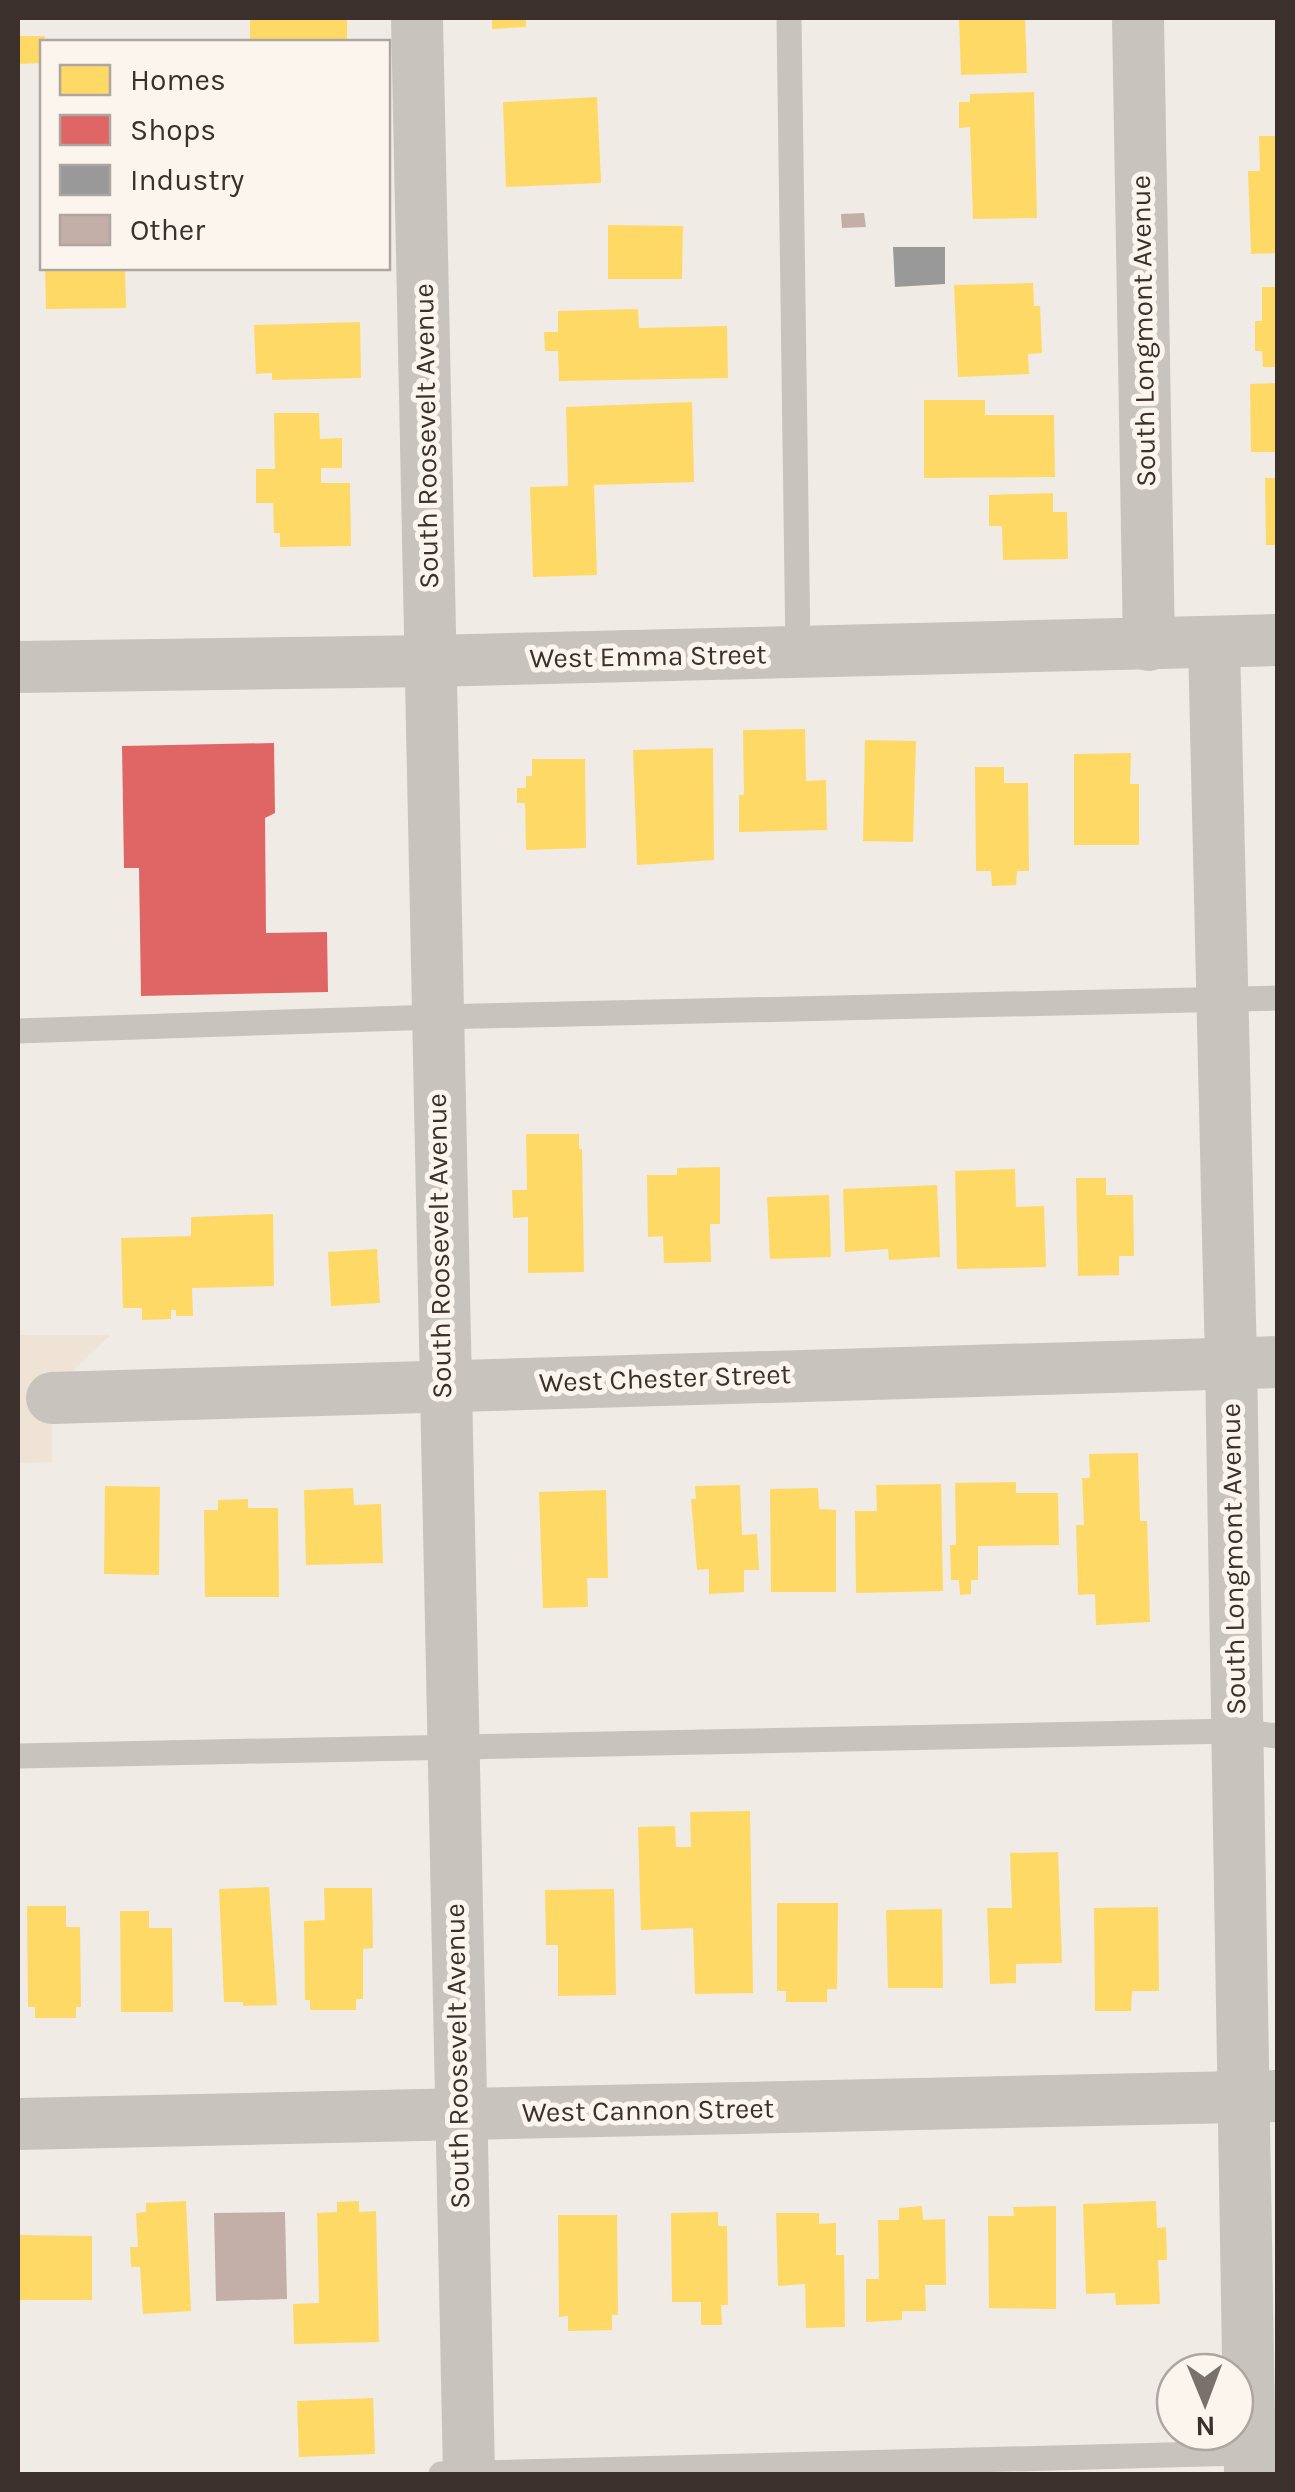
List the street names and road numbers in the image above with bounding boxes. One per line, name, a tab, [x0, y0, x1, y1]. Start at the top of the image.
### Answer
street label: South Longmont Avenue	[1124, 175, 1162, 487]
street label: South Roosevelt Avenue	[407, 283, 445, 589]
street label: West Emma Street	[529, 637, 767, 675]
street label: South Roosevelt Avenue	[420, 1093, 458, 1399]
street label: West Chester Street	[538, 1357, 792, 1399]
street label: South Longmont Avenue	[1214, 1403, 1252, 1715]
street label: South Roosevelt Avenue	[438, 1903, 476, 2209]
street label: West Cannon Street	[521, 2091, 775, 2129]

